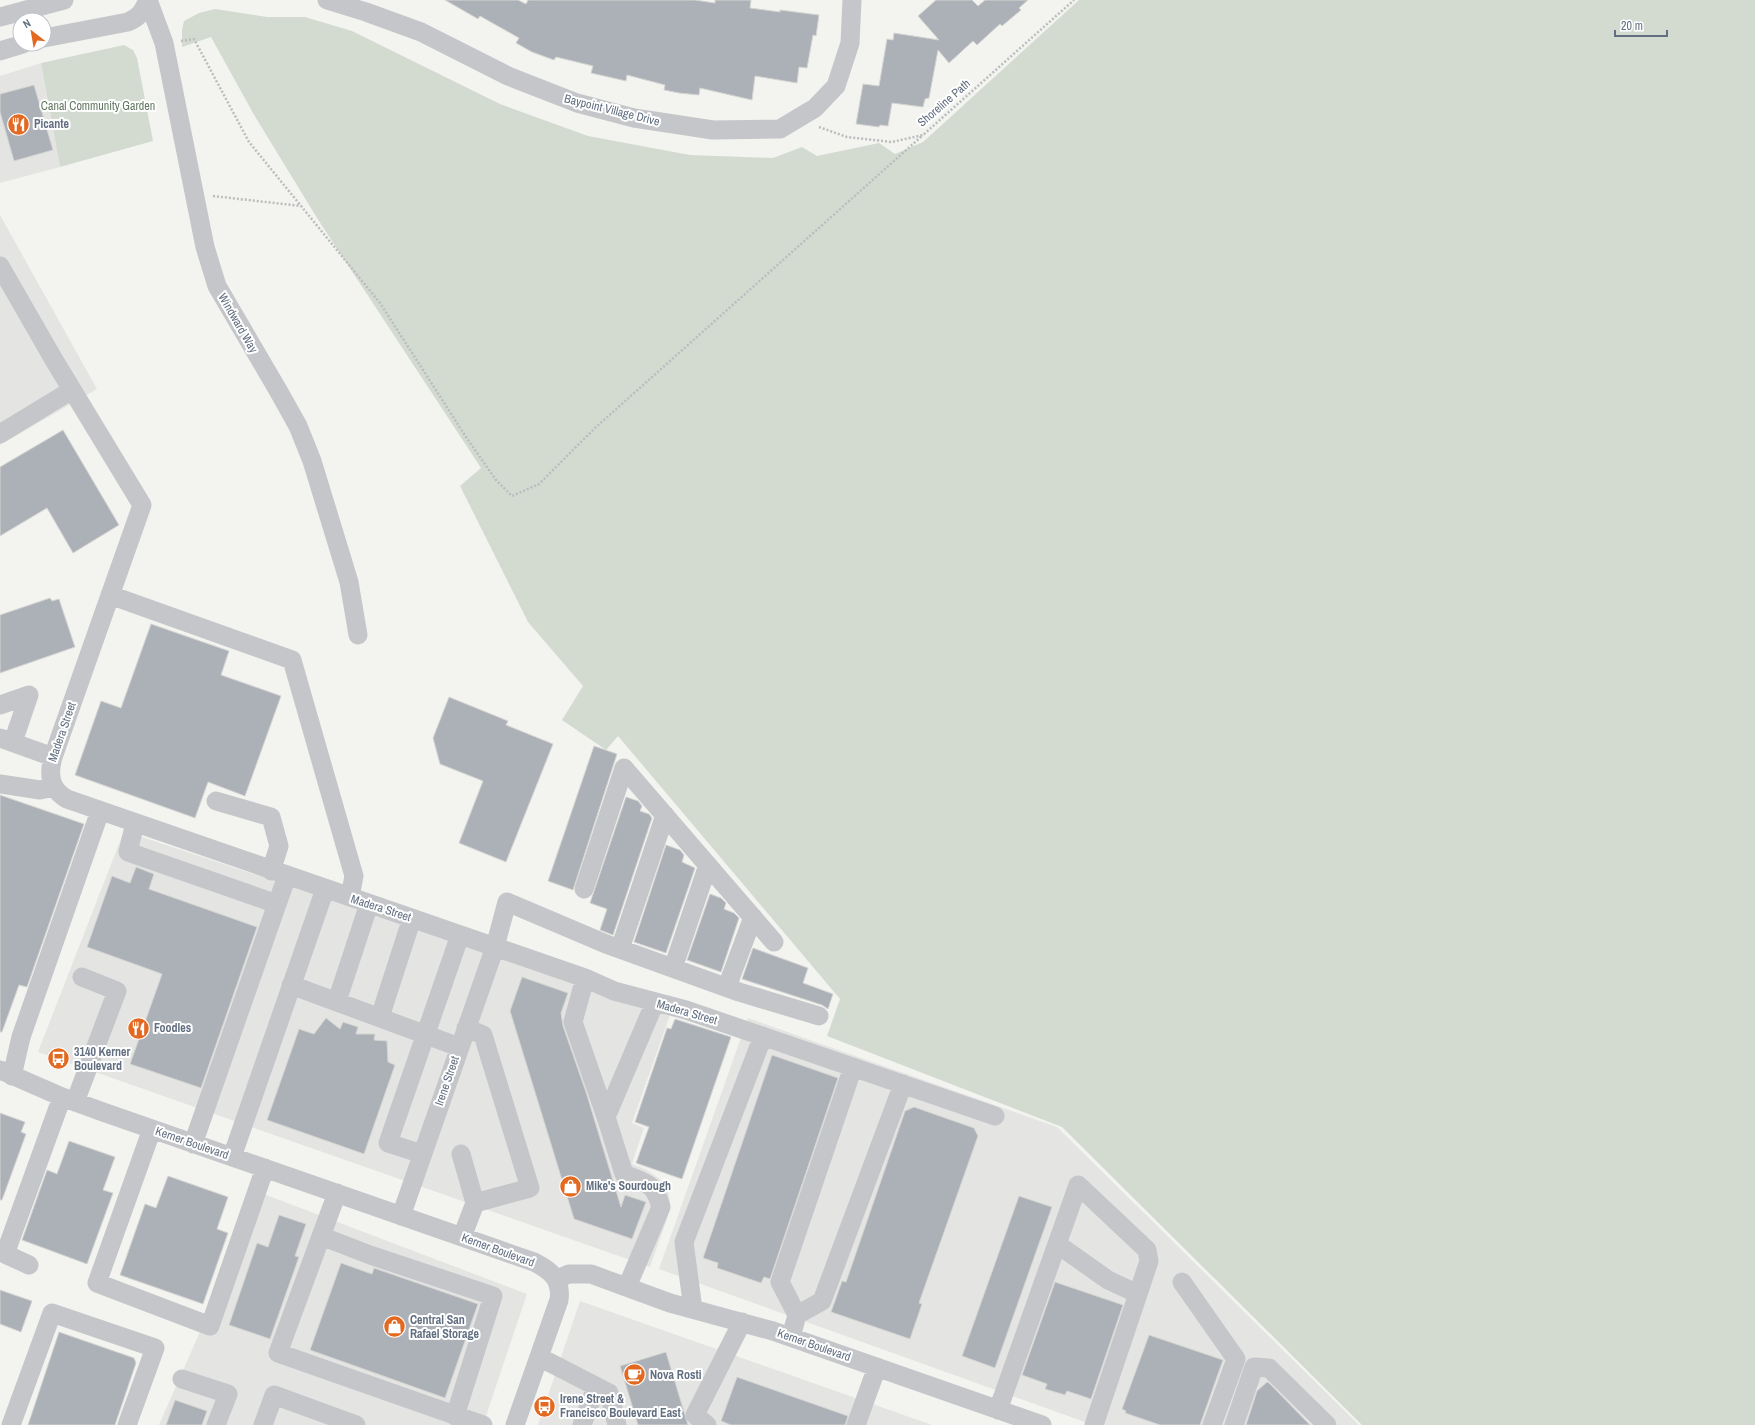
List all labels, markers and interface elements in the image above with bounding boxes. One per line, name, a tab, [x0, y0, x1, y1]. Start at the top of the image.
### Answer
north arrow	[12, 12, 52, 52]
scale bar	[1615, 12, 1667, 38]
text: N	[20, 16, 33, 31]
text: 20 m	[1621, 18, 1643, 34]
street label: Shoreline Path	[914, 76, 974, 130]
street label: Baypoint Village Drive	[563, 90, 661, 130]
park label: Canal Community Garden	[41, 98, 155, 114]
restaurant icon: Picante	[5, 111, 31, 137]
place label: Picante	[34, 116, 70, 132]
street label: Windward Way	[214, 290, 262, 356]
street label: Madera Street	[44, 700, 80, 764]
street label: Madera Street	[349, 891, 413, 925]
street label: Madera Street	[655, 996, 719, 1028]
restaurant icon: Foodles	[125, 1015, 151, 1041]
place label: Foodles	[154, 1020, 192, 1036]
place label: 3140 Kerner Boulevard	[74, 1044, 131, 1074]
bus stop icon: 3140 Kerner Boulevard	[45, 1046, 71, 1072]
street label: Irene Street	[431, 1054, 463, 1108]
street label: Kerner Boulevard	[153, 1123, 231, 1163]
shop icon: Mike's Sourdough	[558, 1173, 584, 1199]
place label: Mike's Sourdough	[586, 1178, 671, 1194]
street label: Kerner Boulevard	[459, 1229, 537, 1271]
place label: Central San Rafael Storage	[410, 1312, 479, 1342]
shop icon: Central San Rafael Storage	[381, 1314, 407, 1340]
street label: Kerner Boulevard	[775, 1325, 853, 1365]
cafe icon: Nova Rosti	[621, 1362, 647, 1388]
place label: Nova Rosti	[650, 1367, 702, 1383]
place label: Irene Street & Francisco Boulevard East	[560, 1391, 682, 1421]
bus stop icon: Irene Street & Francisco Boulevard East	[532, 1393, 558, 1419]

